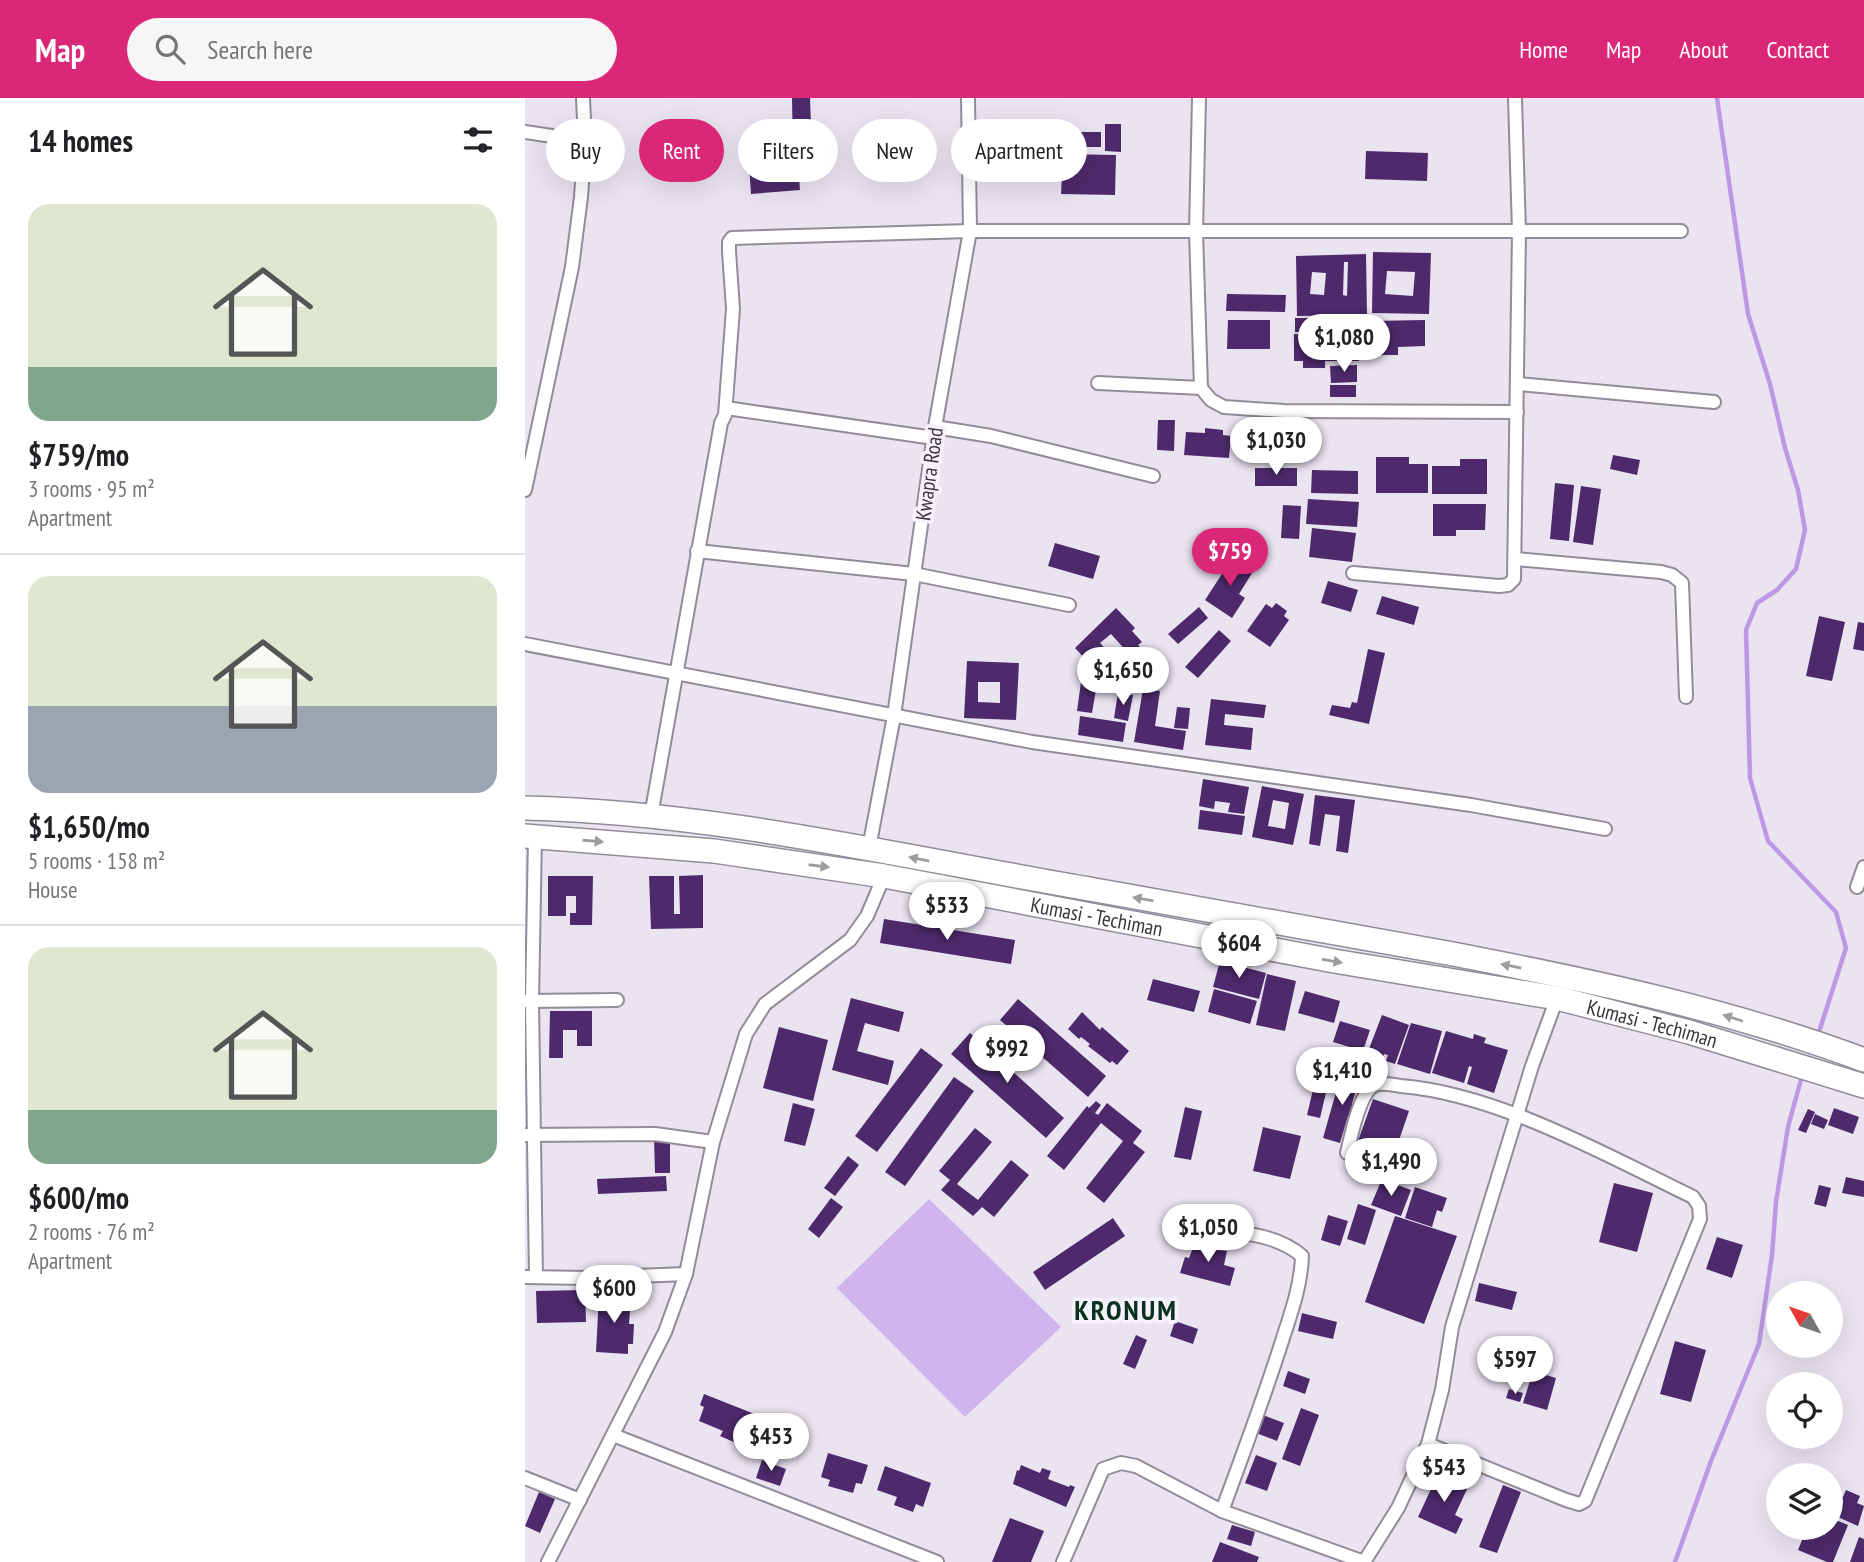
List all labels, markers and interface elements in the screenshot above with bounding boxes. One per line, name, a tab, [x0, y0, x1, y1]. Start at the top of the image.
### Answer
search box	[127, 18, 617, 81]
text: Map	[35, 28, 85, 71]
icon: search	[151, 30, 189, 68]
text: Search here	[207, 33, 313, 66]
text: Home	[1519, 34, 1568, 65]
text: Map	[1606, 34, 1641, 65]
text: About	[1679, 34, 1728, 65]
text: Contact	[1766, 34, 1829, 65]
chip: Buy	[546, 119, 625, 182]
chip: Rent	[639, 119, 724, 182]
chip: Filters	[738, 119, 838, 182]
chip: New	[852, 119, 937, 182]
chip: Apartment	[951, 119, 1087, 182]
text: 14 homes	[28, 121, 133, 160]
icon: filters	[459, 121, 497, 159]
icon: home	[200, 249, 326, 375]
pin: $1,080	[1287, 314, 1401, 374]
text: $1,080	[1314, 322, 1374, 351]
pin: $1,030	[1219, 418, 1333, 477]
text: $1,030	[1246, 425, 1306, 454]
street label: Kwapra Road	[909, 426, 949, 522]
text: $759/mo	[28, 435, 129, 474]
text: 3 rooms · 95 m²	[28, 474, 155, 503]
text: Apartment	[28, 503, 112, 532]
pin: $759	[1189, 528, 1271, 588]
text: $759	[1208, 536, 1252, 565]
icon: home	[200, 621, 326, 747]
pin: $1,650	[1066, 648, 1180, 707]
text: $1,650	[1093, 655, 1153, 684]
text: $1,650/mo	[28, 807, 150, 846]
one-way arrow	[582, 836, 604, 847]
text: 5 rooms · 158 m²	[28, 846, 165, 875]
one-way arrow	[908, 853, 930, 864]
one-way arrow	[808, 861, 830, 872]
text: House	[28, 875, 78, 904]
pin: $533	[906, 882, 988, 942]
text: $533	[925, 890, 969, 919]
street label: Kumasi - Techiman	[1028, 890, 1165, 942]
one-way arrow	[1132, 893, 1154, 904]
pin: $604	[1198, 920, 1280, 980]
text: $604	[1217, 928, 1261, 957]
one-way arrow	[1321, 956, 1343, 967]
one-way arrow	[1500, 960, 1522, 971]
icon: home	[200, 992, 326, 1118]
street label: Kumasi - Techiman	[1584, 993, 1721, 1054]
one-way arrow	[1722, 1012, 1743, 1022]
pin: $992	[966, 1026, 1048, 1085]
text: $992	[985, 1033, 1029, 1062]
pin: $1,410	[1285, 1048, 1399, 1107]
text: $1,410	[1312, 1055, 1372, 1084]
pin: $1,490	[1334, 1138, 1448, 1198]
text: $1,490	[1361, 1146, 1421, 1175]
text: $600/mo	[28, 1178, 129, 1217]
pin: $1,050	[1151, 1204, 1265, 1264]
text: $1,050	[1178, 1212, 1238, 1241]
text: 2 rooms · 76 m²	[28, 1217, 155, 1246]
text: Apartment	[28, 1246, 112, 1275]
pin: $600	[573, 1266, 655, 1325]
text: $600	[592, 1273, 636, 1302]
north arrow	[1766, 1281, 1843, 1358]
map controls	[1766, 1281, 1843, 1540]
district label: KRONUM	[1074, 1291, 1178, 1328]
pin: $597	[1474, 1336, 1556, 1396]
text: $597	[1493, 1344, 1537, 1373]
button: locate	[1766, 1372, 1843, 1449]
pin: $453	[730, 1414, 812, 1473]
text: $453	[749, 1421, 793, 1450]
pin: $543	[1403, 1444, 1485, 1504]
text: $543	[1422, 1452, 1466, 1481]
button: layers	[1766, 1463, 1843, 1540]

